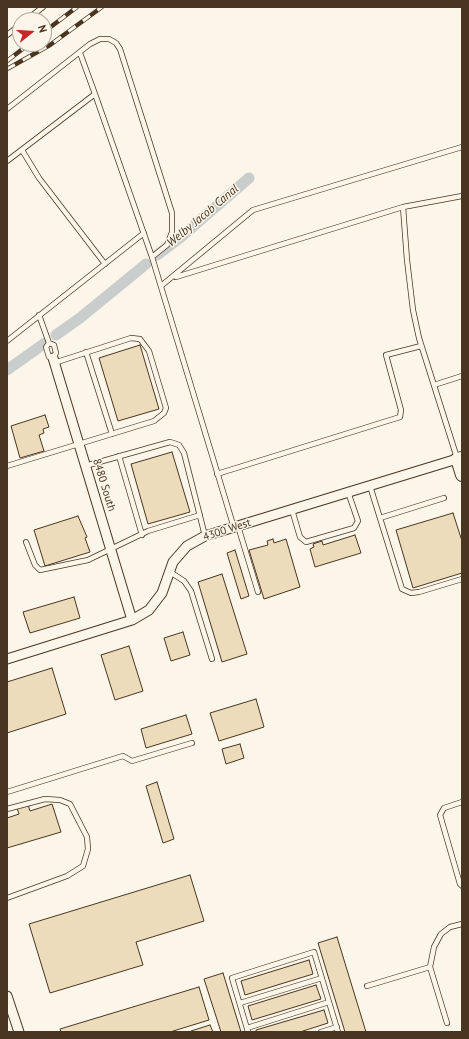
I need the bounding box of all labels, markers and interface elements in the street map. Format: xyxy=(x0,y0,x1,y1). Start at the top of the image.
north arrow xyxy=(12,12,52,52)
text: N xyxy=(35,23,50,34)
water label: Welby Jacob Canal xyxy=(164,182,242,250)
street label: 8480 South xyxy=(90,457,118,513)
street label: 4300 West xyxy=(201,516,253,544)

